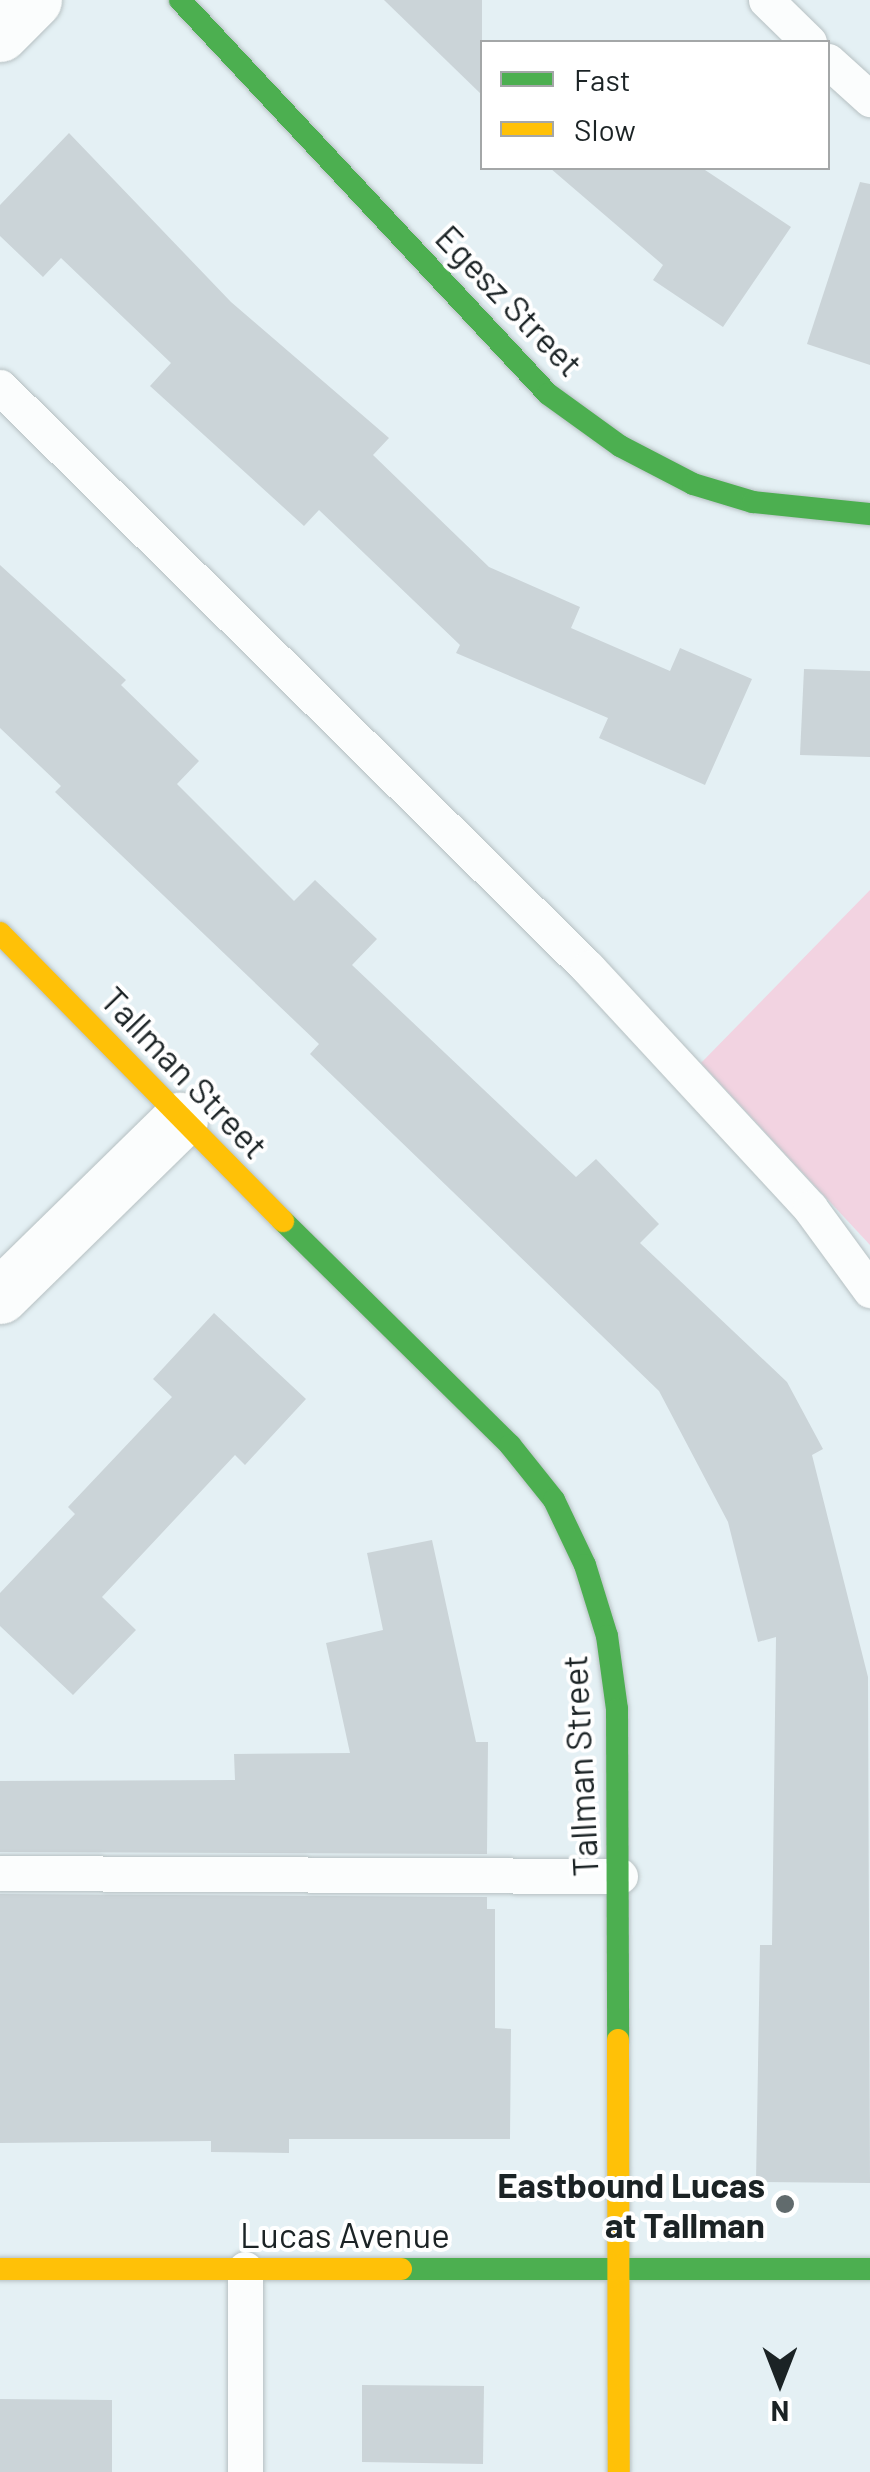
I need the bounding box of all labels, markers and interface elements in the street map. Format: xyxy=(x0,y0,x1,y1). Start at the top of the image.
legend xyxy=(480,40,830,170)
text: Fast xyxy=(574,61,631,97)
text: Slow xyxy=(574,111,636,147)
street label: Egesz Street xyxy=(428,216,592,384)
street label: Tallman Street xyxy=(93,978,277,1166)
street label: Tallman Street xyxy=(552,1654,606,1878)
place label: Eastbound Lucas at Tallman xyxy=(497,2163,765,2245)
marker: Eastbound Lucas at Tallman xyxy=(774,2193,796,2215)
street label: Lucas Avenue xyxy=(240,2213,450,2255)
north arrow xyxy=(730,2332,830,2432)
text: N xyxy=(771,2395,789,2429)

